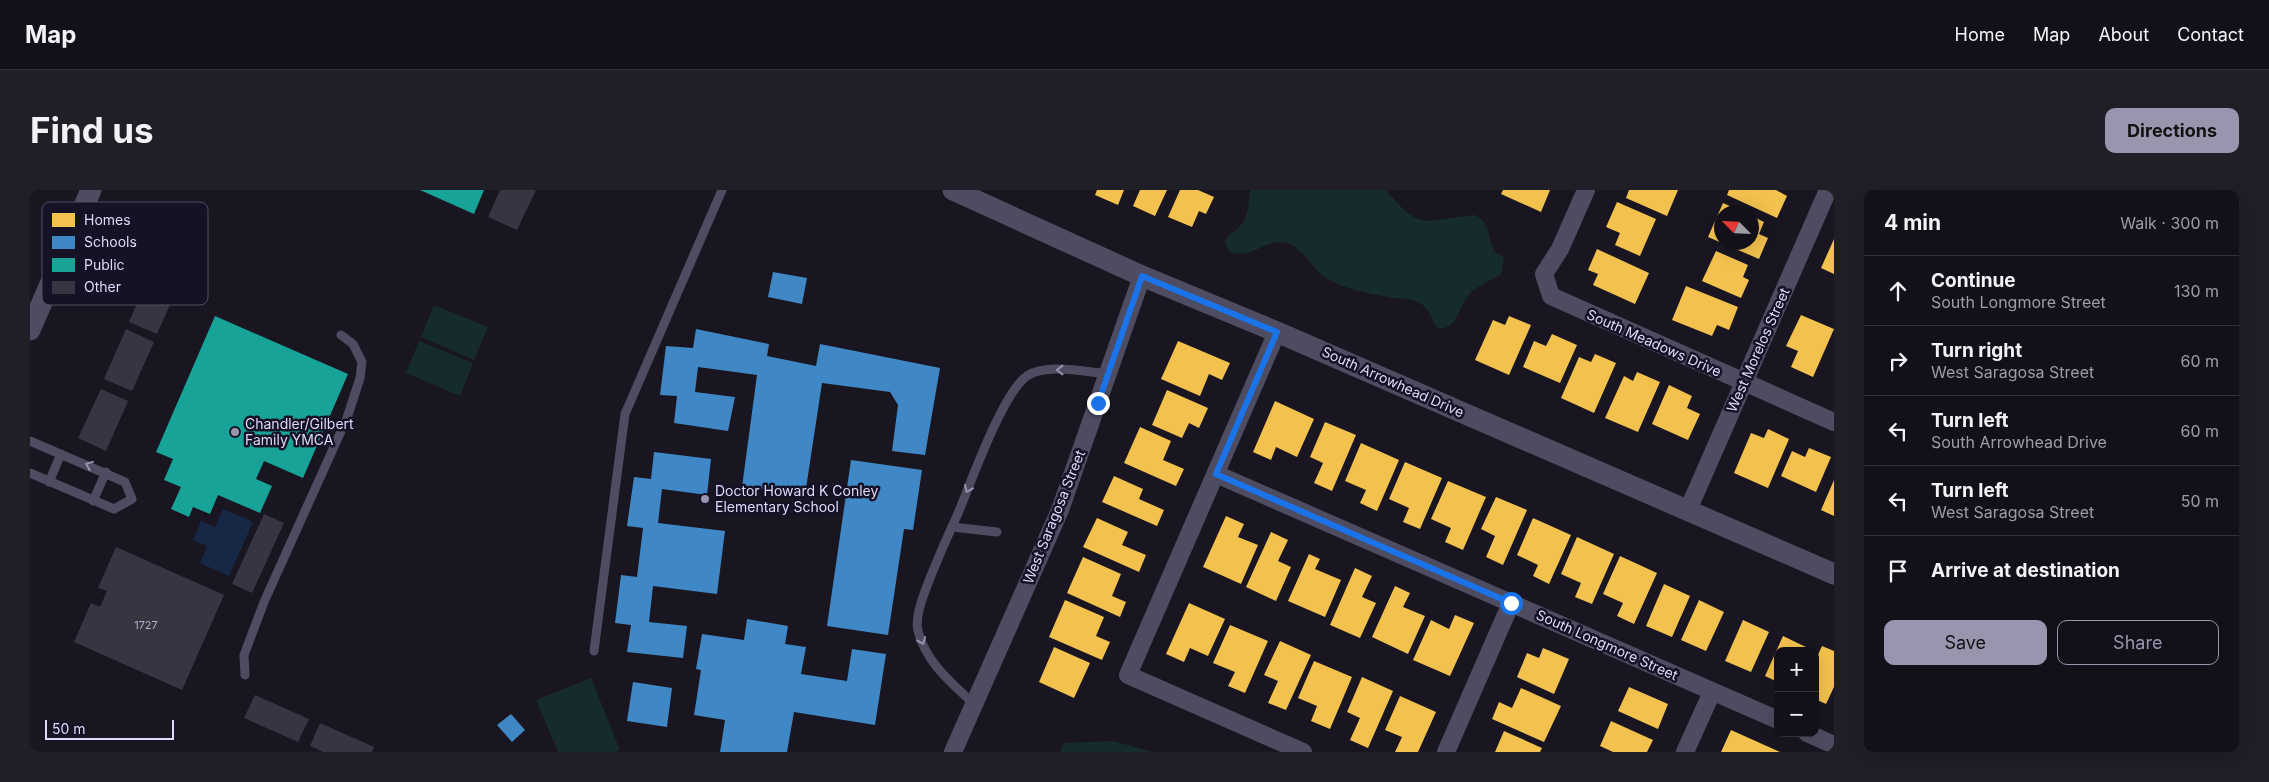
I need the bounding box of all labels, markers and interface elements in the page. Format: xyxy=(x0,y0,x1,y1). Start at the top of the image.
text: Map xyxy=(25,20,76,49)
text: Home xyxy=(1955,24,2005,45)
text: Map xyxy=(2033,24,2070,45)
text: About xyxy=(2098,24,2149,45)
text: Contact xyxy=(2177,24,2244,45)
button: Directions xyxy=(2105,108,2239,153)
text: Find us xyxy=(30,109,154,151)
legend xyxy=(42,202,208,305)
north arrow xyxy=(1714,205,1759,250)
text: 4 min xyxy=(1884,210,1941,235)
text: Homes xyxy=(84,211,131,228)
text: Walk · 300 m xyxy=(2120,213,2219,233)
text: Schools xyxy=(84,233,137,250)
text: Public xyxy=(84,256,125,273)
text: Continue xyxy=(1931,269,2016,292)
icon: ahead xyxy=(1884,277,1912,305)
text: Other xyxy=(84,278,121,295)
text: 130 m xyxy=(2174,281,2219,301)
street label: West Morelos Street xyxy=(1723,285,1793,414)
text: South Longmore Street xyxy=(1931,292,2106,312)
street label: South Meadows Drive xyxy=(1584,305,1724,380)
text: Turn right xyxy=(1931,339,2022,362)
street label: South Arrowhead Drive xyxy=(1319,342,1467,421)
icon: right xyxy=(1884,347,1912,375)
text: 60 m xyxy=(2180,351,2219,371)
text: West Saragosa Street xyxy=(1931,362,2094,382)
one-way arrow xyxy=(1056,365,1064,375)
route end xyxy=(1087,392,1110,415)
text: Turn left xyxy=(1931,409,2009,432)
place label: Chandler/Gilbert Family YMCA xyxy=(245,415,354,448)
icon: left xyxy=(1884,417,1912,445)
text: 60 m xyxy=(2180,421,2219,441)
marker: Chandler/Gilbert Family YMCA xyxy=(229,426,241,438)
text: South Arrowhead Drive xyxy=(1931,432,2107,452)
street label: West Saragosa Street xyxy=(1019,447,1088,586)
one-way arrow xyxy=(85,461,94,471)
text: Turn left xyxy=(1931,479,2009,502)
place label: Doctor Howard K Conley Elementary School xyxy=(715,482,878,515)
one-way arrow xyxy=(963,484,974,493)
icon: left xyxy=(1884,487,1912,515)
text: 50 m xyxy=(2181,491,2219,511)
marker: Doctor Howard K Conley Elementary School xyxy=(699,493,711,505)
text: West Saragosa Street xyxy=(1931,502,2094,522)
icon: arrive xyxy=(1884,557,1912,585)
text: Arrive at destination xyxy=(1931,559,2120,582)
route start xyxy=(1500,592,1523,615)
street label: South Longmore Street xyxy=(1534,606,1681,684)
house number: 1727 xyxy=(134,618,158,632)
button: Save xyxy=(1884,620,2047,665)
button: Share xyxy=(2057,620,2219,665)
one-way arrow xyxy=(915,636,926,645)
map controls xyxy=(1774,647,1819,737)
button: + xyxy=(1774,647,1819,692)
button: − xyxy=(1774,692,1819,737)
scale bar xyxy=(45,717,174,740)
text: 50 m xyxy=(52,720,86,737)

